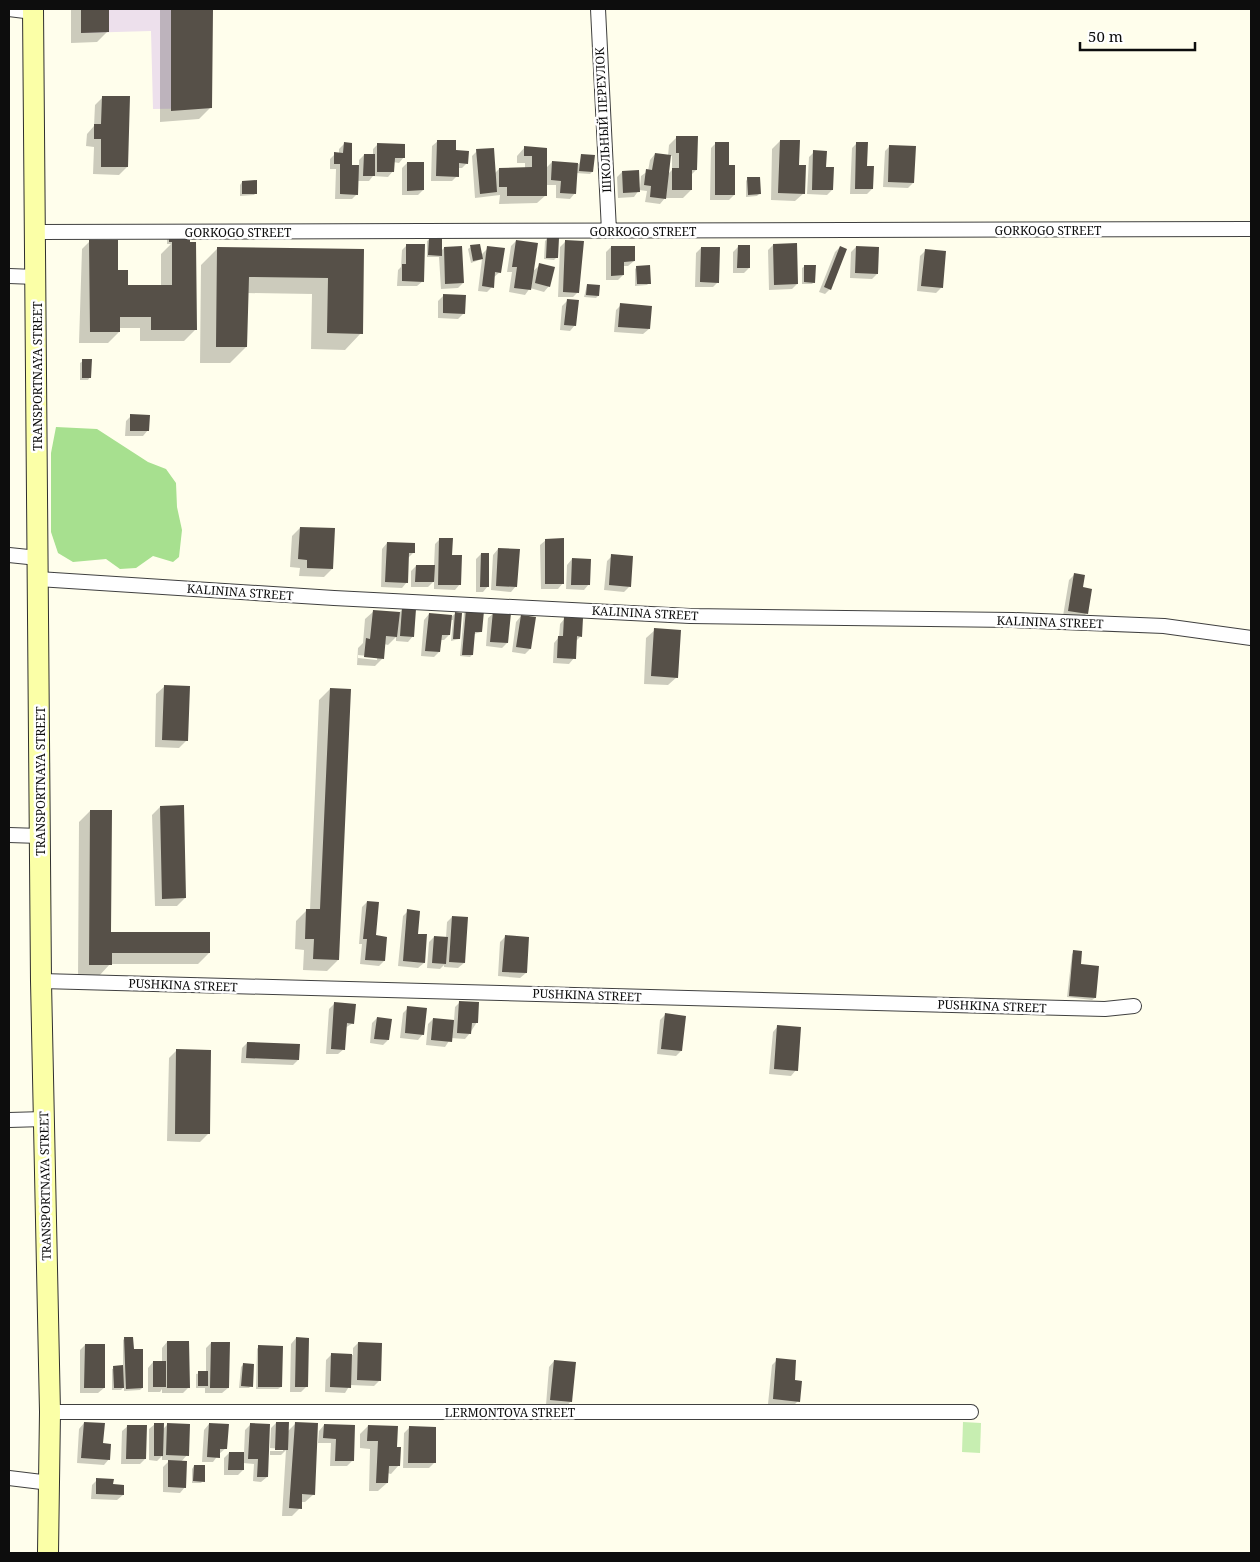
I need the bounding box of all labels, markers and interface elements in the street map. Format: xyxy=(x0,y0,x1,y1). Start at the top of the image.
scale bar xyxy=(1080,20,1195,52)
text: 50 m xyxy=(1088,26,1123,46)
street label: ШКОЛЬНЫЙ ПЕРЕУЛОК xyxy=(591,46,615,193)
street label: GORKOGO STREET xyxy=(995,222,1102,239)
street label: GORKOGO STREET xyxy=(590,223,697,240)
street label: GORKOGO STREET xyxy=(185,224,292,241)
street label: TRANSPORTNAYA STREET xyxy=(29,301,46,451)
street label: KALININA STREET xyxy=(186,580,295,604)
street label: KALININA STREET xyxy=(591,602,699,624)
street label: KALININA STREET xyxy=(996,612,1104,632)
street label: TRANSPORTNAYA STREET xyxy=(32,706,49,856)
street label: PUSHKINA STREET xyxy=(128,975,239,995)
street label: PUSHKINA STREET xyxy=(532,985,643,1005)
street label: PUSHKINA STREET xyxy=(937,996,1048,1016)
street label: TRANSPORTNAYA STREET xyxy=(35,1111,55,1261)
street label: LERMONTOVA STREET xyxy=(445,1404,576,1421)

